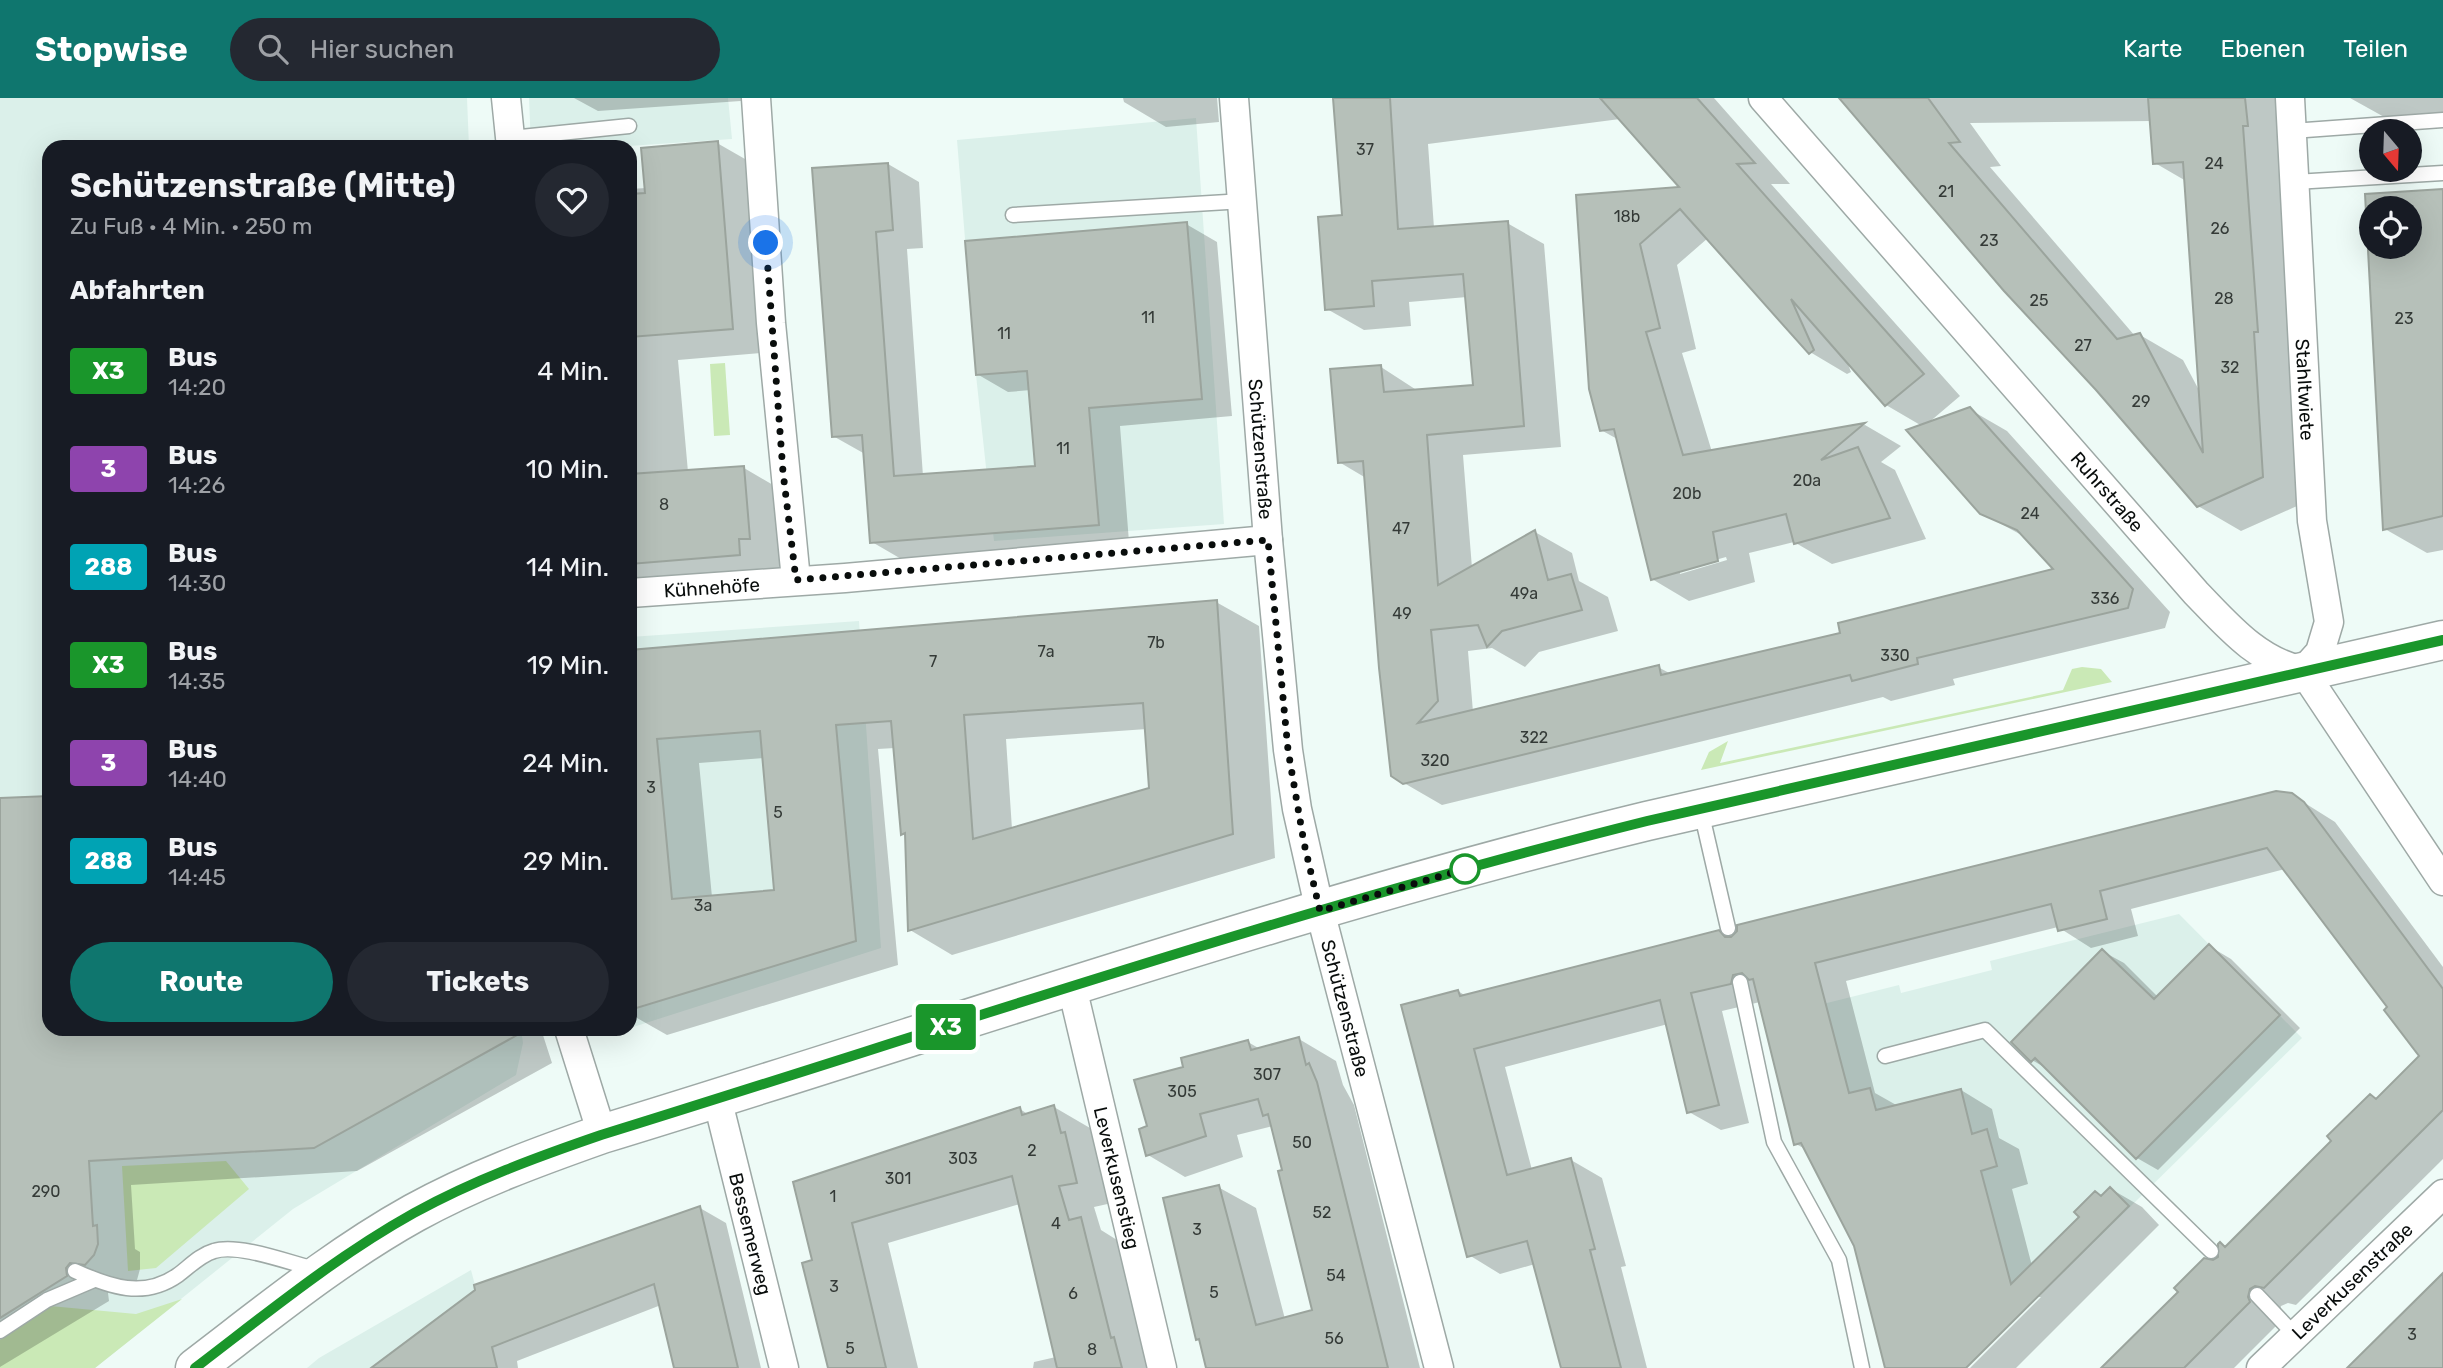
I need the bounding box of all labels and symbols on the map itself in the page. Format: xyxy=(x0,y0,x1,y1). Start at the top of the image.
north arrow xyxy=(2359,119,2422,182)
house number: 37 xyxy=(1356,140,1374,159)
house number: 24 xyxy=(2204,154,2224,173)
house number: 21 xyxy=(1938,182,1954,201)
house number: 18b xyxy=(1614,207,1640,226)
house number: 26 xyxy=(2210,219,2230,238)
your location xyxy=(748,225,783,260)
house number: 23 xyxy=(1979,231,1999,250)
house number: 28 xyxy=(2214,289,2234,308)
house number: 25 xyxy=(2030,291,2048,310)
house number: 11 xyxy=(1141,308,1155,327)
house number: 23 xyxy=(2394,309,2414,328)
house number: 11 xyxy=(997,324,1011,343)
house number: 27 xyxy=(2074,336,2092,355)
street label: Stahltwiete xyxy=(2291,338,2319,441)
house number: 32 xyxy=(2220,358,2240,377)
street label: Schützenstraße xyxy=(1244,378,1278,520)
house number: 29 xyxy=(2132,392,2150,411)
house number: 11 xyxy=(1056,439,1070,458)
street label: Ruhrstraße xyxy=(2066,447,2149,537)
house number: 20a xyxy=(1793,471,1821,490)
house number: 20b xyxy=(1672,484,1702,503)
house number: 8 xyxy=(659,495,669,514)
house number: 24 xyxy=(2020,504,2040,523)
house number: 47 xyxy=(1392,519,1410,538)
street label: Kühnehöfe xyxy=(663,572,761,602)
house number: 49a xyxy=(1510,584,1538,603)
house number: 336 xyxy=(2091,589,2120,608)
house number: 49 xyxy=(1392,604,1412,623)
house number: 7b xyxy=(1147,633,1165,652)
house number: 7a xyxy=(1037,642,1055,661)
house number: 330 xyxy=(1880,646,1910,665)
house number: 7 xyxy=(929,652,937,671)
house number: 322 xyxy=(1520,728,1548,747)
house number: 320 xyxy=(1420,751,1450,770)
house number: 3 xyxy=(646,778,656,797)
house number: 5 xyxy=(773,803,783,822)
unlabelled marker xyxy=(1450,854,1480,884)
house number: 3a xyxy=(694,896,712,915)
street label: Schützenstraße xyxy=(1316,937,1374,1079)
line badge: X3 xyxy=(914,1004,978,1050)
house number: 307 xyxy=(1253,1065,1281,1084)
house number: 305 xyxy=(1167,1082,1197,1101)
street label: Leverkusenstieg xyxy=(1089,1104,1145,1251)
house number: 50 xyxy=(1292,1133,1312,1152)
house number: 2 xyxy=(1027,1141,1037,1160)
house number: 303 xyxy=(948,1149,978,1168)
house number: 301 xyxy=(885,1169,911,1188)
street label: Bessemerweg xyxy=(724,1170,777,1297)
house number: 290 xyxy=(31,1182,61,1201)
house number: 1 xyxy=(830,1187,836,1206)
house number: 52 xyxy=(1313,1203,1331,1222)
house number: 4 xyxy=(1051,1214,1061,1233)
street label: Leverkusenstraße xyxy=(2287,1218,2417,1344)
house number: 3 xyxy=(1192,1220,1202,1239)
house number: 54 xyxy=(1326,1266,1346,1285)
house number: 3 xyxy=(829,1277,839,1296)
house number: 5 xyxy=(1209,1283,1219,1302)
house number: 6 xyxy=(1068,1284,1078,1303)
house number: 3 xyxy=(2407,1325,2417,1344)
house number: 56 xyxy=(1324,1329,1344,1348)
house number: 5 xyxy=(845,1339,855,1358)
house number: 8 xyxy=(1087,1340,1097,1359)

